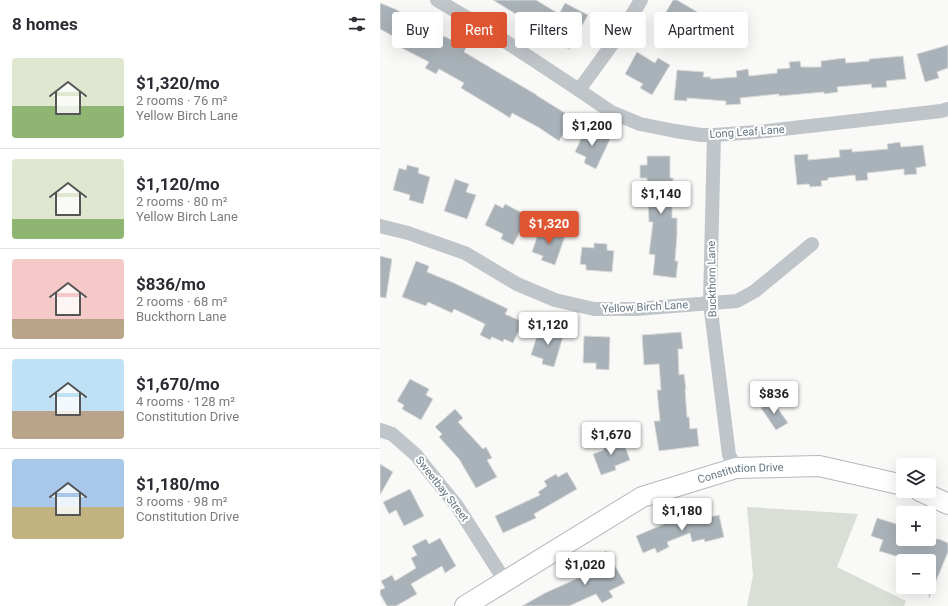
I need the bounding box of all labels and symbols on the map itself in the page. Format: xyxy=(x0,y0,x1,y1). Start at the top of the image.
pin: $1,200 xyxy=(559,113,625,147)
street label: Long Leaf Lane xyxy=(709,123,785,141)
pin: $1,140 xyxy=(628,181,694,215)
pin: $1,320 xyxy=(516,211,582,245)
street label: Buckthorn Lane xyxy=(705,240,719,317)
street label: Yellow Birch Lane xyxy=(602,298,689,316)
pin: $1,120 xyxy=(515,312,581,346)
pin: $836 xyxy=(750,381,798,415)
pin: $1,670 xyxy=(578,422,644,456)
street label: Sweetbay Street xyxy=(413,454,472,524)
street label: Constitution Drive xyxy=(696,460,784,486)
pin: $1,180 xyxy=(649,498,715,532)
pin: $1,020 xyxy=(552,552,618,586)

